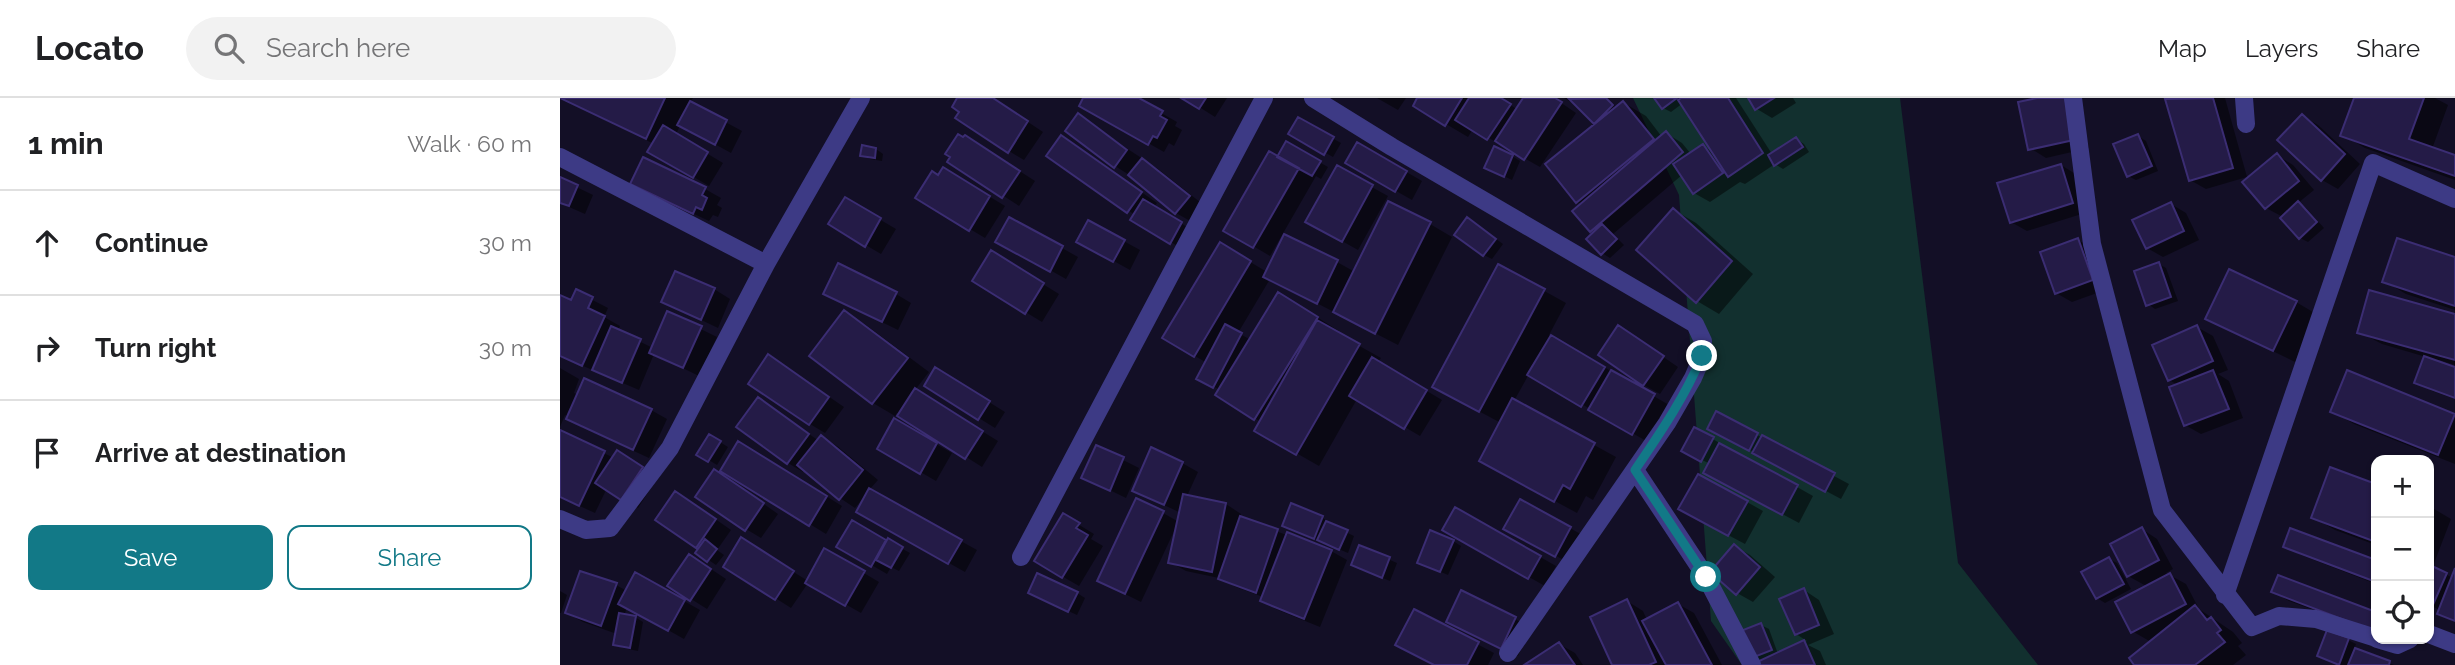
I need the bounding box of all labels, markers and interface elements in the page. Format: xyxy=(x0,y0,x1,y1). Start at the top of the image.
search box xyxy=(186,17,676,80)
text: Locato xyxy=(35,29,144,68)
icon: search xyxy=(210,29,248,67)
text: Search here xyxy=(266,33,410,63)
text: Map xyxy=(2158,34,2207,63)
text: Layers xyxy=(2245,34,2318,63)
text: Share xyxy=(2356,34,2420,63)
text: 1 min xyxy=(28,126,104,161)
text: Walk · 60 m xyxy=(407,130,532,157)
icon: ahead xyxy=(28,224,66,262)
text: Continue xyxy=(95,228,208,258)
text: 30 m xyxy=(479,229,532,256)
icon: right xyxy=(28,329,66,367)
text: Turn right xyxy=(95,333,216,363)
text: 30 m xyxy=(479,334,532,361)
route end xyxy=(1686,340,1717,371)
icon: arrive xyxy=(28,434,66,472)
text: Arrive at destination xyxy=(95,438,346,468)
map controls xyxy=(2371,455,2434,644)
button: + xyxy=(2371,455,2434,518)
button: − xyxy=(2371,518,2434,581)
button: Save xyxy=(28,525,273,590)
button: Share xyxy=(287,525,532,590)
route start xyxy=(1690,561,1721,592)
button: locate xyxy=(2371,581,2434,644)

